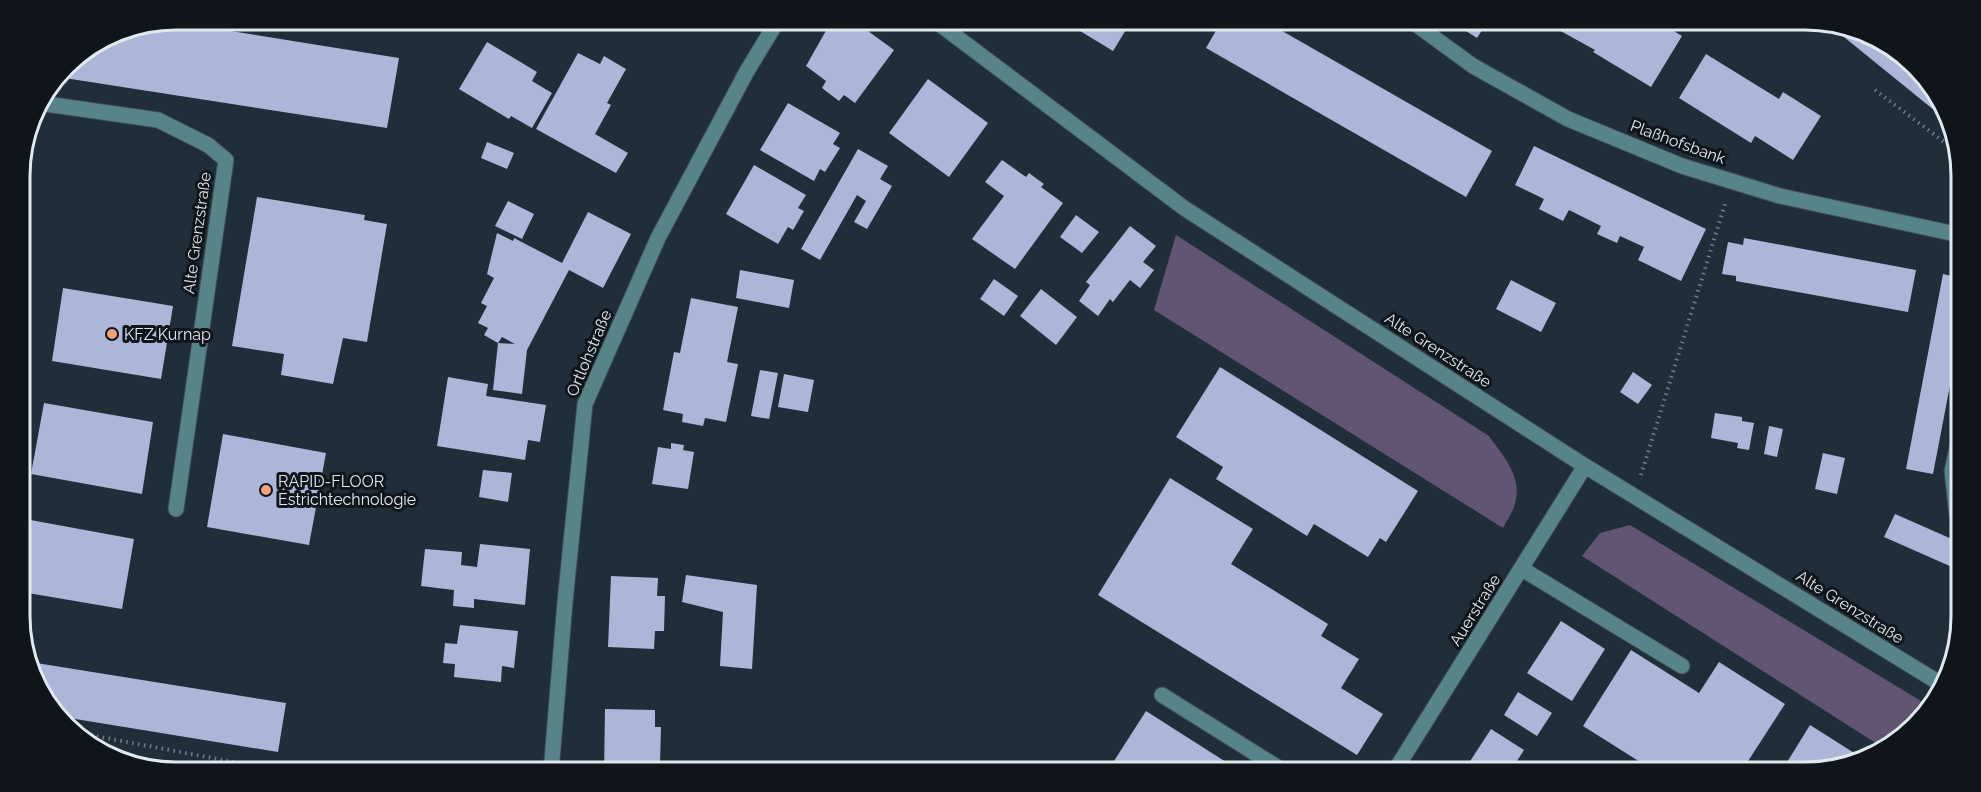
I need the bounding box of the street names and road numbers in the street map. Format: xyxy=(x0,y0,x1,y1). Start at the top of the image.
street label: Plaßhofsbank xyxy=(1628,116,1729,168)
street label: Alte Grenzstraße xyxy=(179,171,215,295)
street label: Ortlohstraße xyxy=(562,307,616,399)
street label: Alte Grenzstraße xyxy=(1381,309,1495,391)
street label: Alte Grenzstraße xyxy=(1793,566,1907,648)
street label: Auerstraße xyxy=(1446,571,1504,649)

